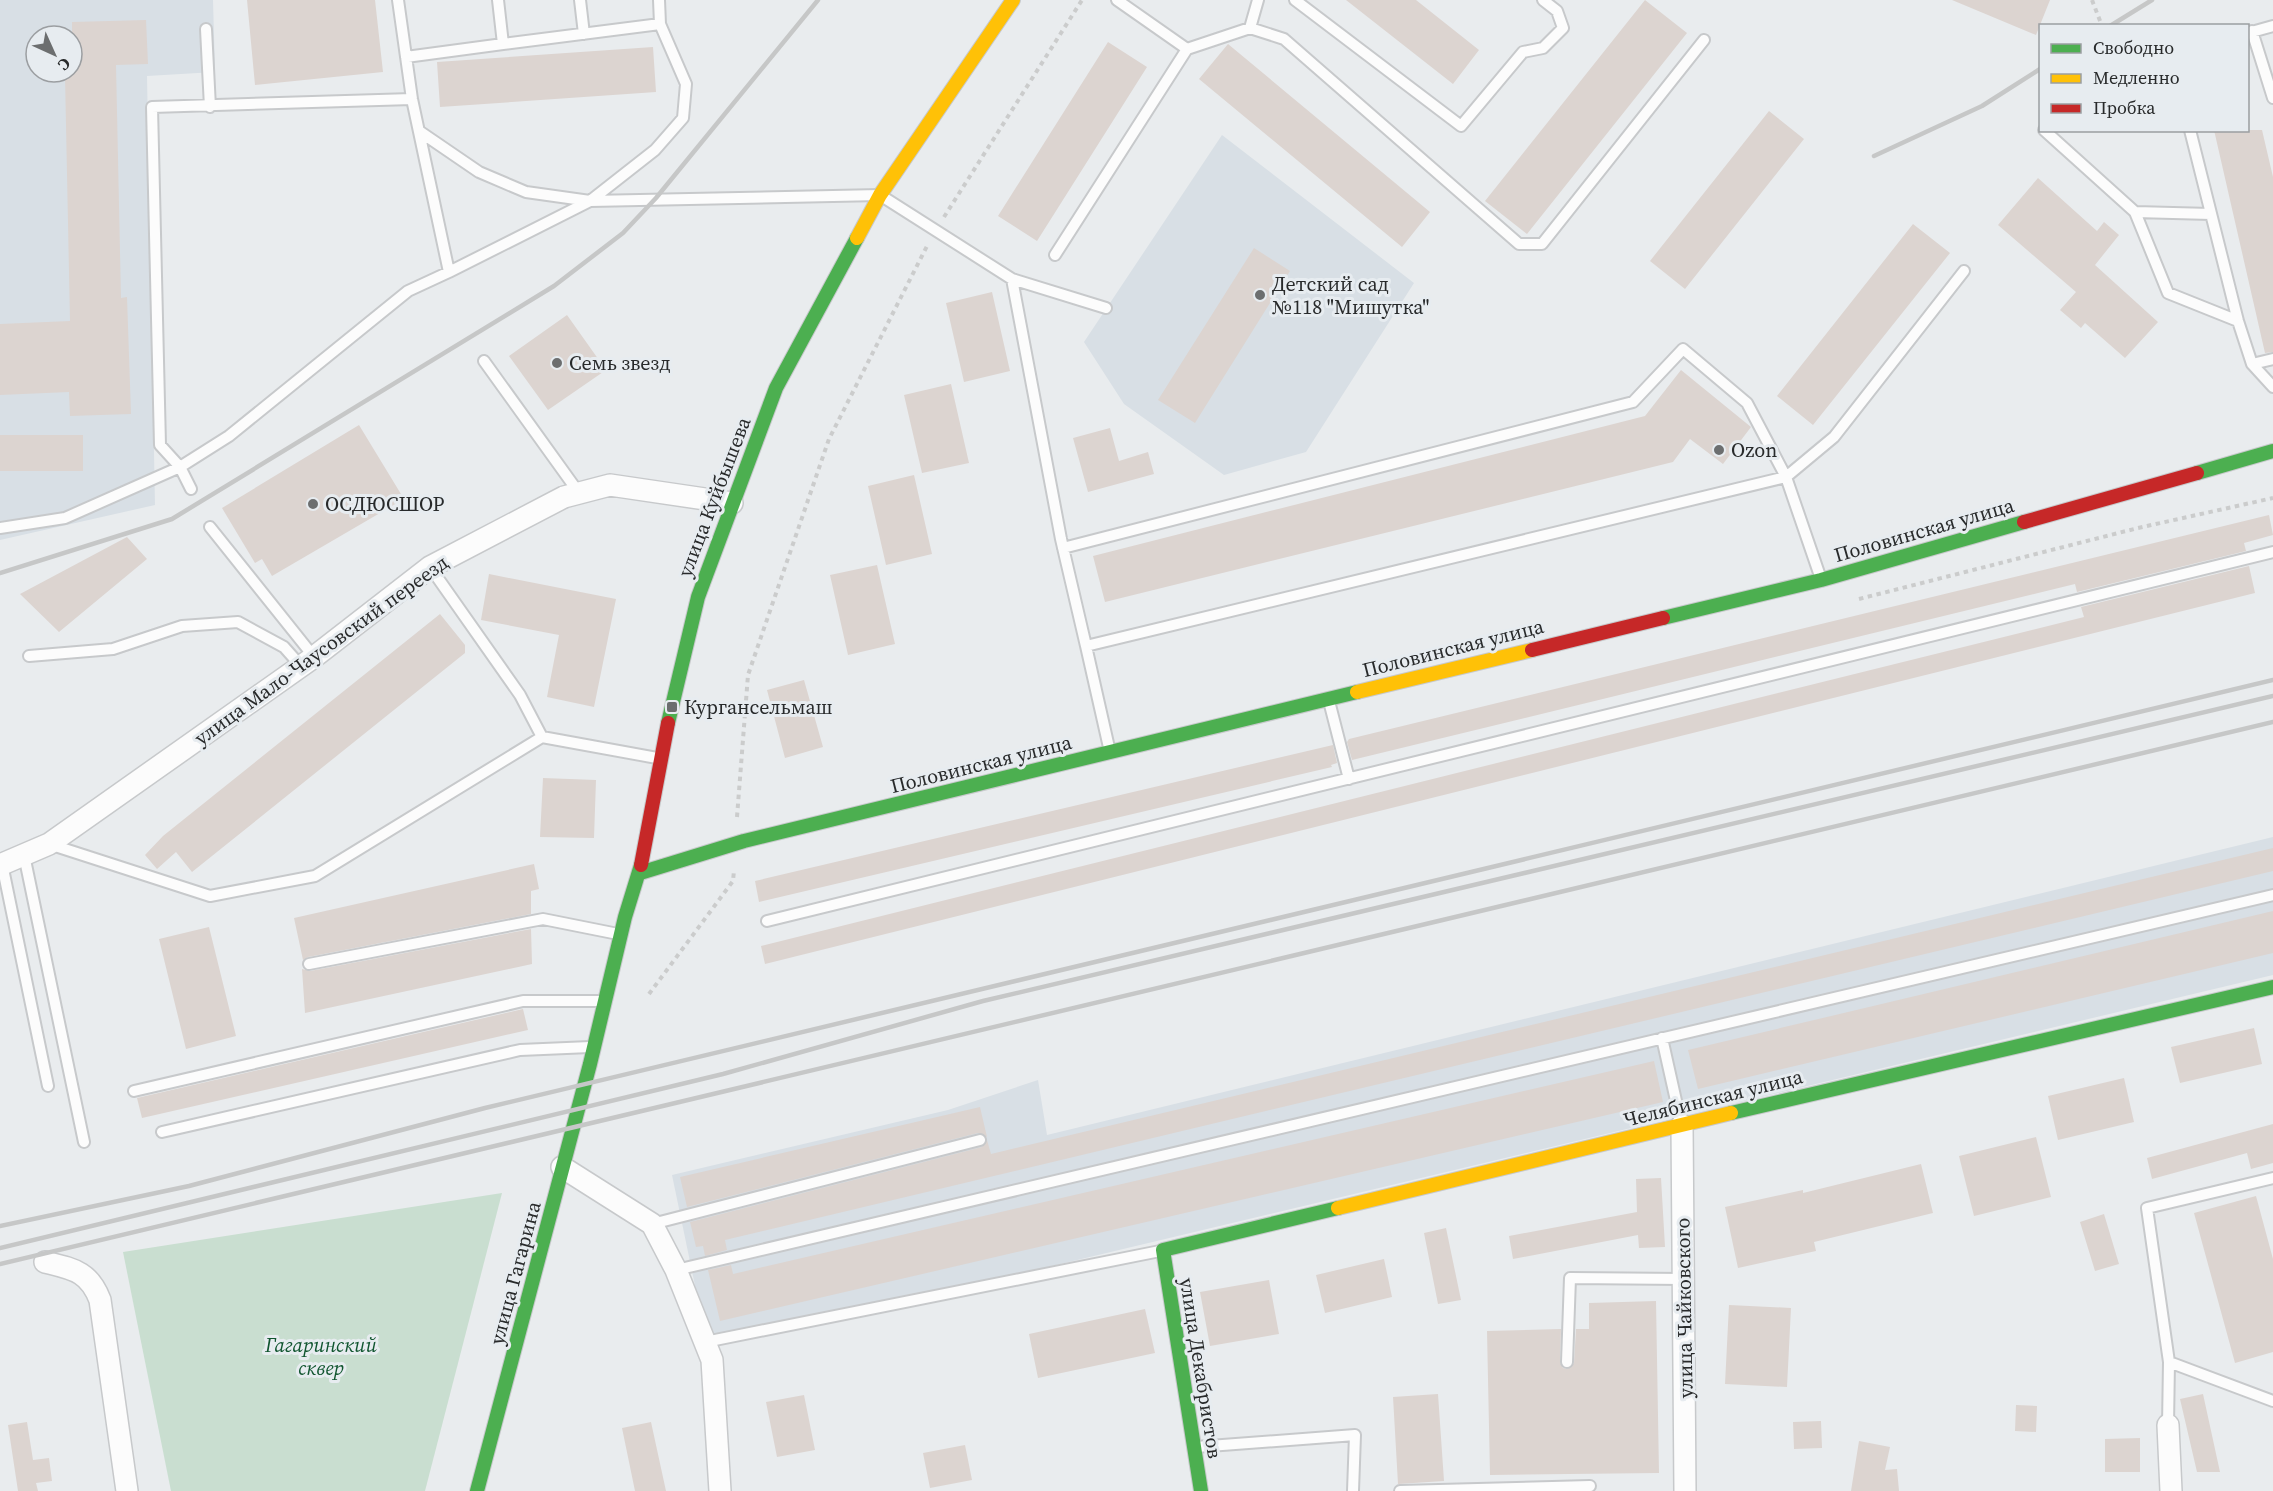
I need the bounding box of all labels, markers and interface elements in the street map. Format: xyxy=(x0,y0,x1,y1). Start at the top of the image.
north arrow xyxy=(24,24,84,84)
legend xyxy=(2039,24,2249,132)
text: Свободно xyxy=(2093,35,2174,60)
text: С xyxy=(53,53,76,76)
text: Медленно xyxy=(2093,65,2180,90)
text: Пробка xyxy=(2093,95,2156,120)
place label: Детский сад №118 "Мишутка" xyxy=(1272,270,1429,321)
marker: Детский сад №118 "Мишутка" xyxy=(1253,288,1267,302)
place label: Семь звезд xyxy=(569,349,671,377)
marker: Семь звезд xyxy=(550,356,564,370)
street label: улица Куйбышева xyxy=(671,412,758,581)
place label: Ozon xyxy=(1731,436,1777,464)
marker: Ozon xyxy=(1712,443,1726,457)
place label: ОСДЮСШОР xyxy=(325,490,445,518)
street label: Половинская улица xyxy=(1831,491,2018,569)
marker: ОСДЮСШОР xyxy=(306,497,320,511)
street label: улица Мало-Чаусовский переезд xyxy=(188,548,454,752)
street label: Половинская улица xyxy=(1359,612,1547,684)
place label: Кургансельмаш xyxy=(684,693,833,721)
marker: Кургансельмаш xyxy=(665,700,679,714)
street label: Половинская улица xyxy=(887,728,1075,800)
street label: Челябинская улица xyxy=(1620,1062,1806,1134)
street label: улица Гагарина xyxy=(482,1197,548,1348)
street label: улица Чайковского xyxy=(1668,1217,1700,1399)
street label: улица Декабристов xyxy=(1173,1276,1229,1460)
park label: Гагаринский сквер xyxy=(264,1331,378,1382)

